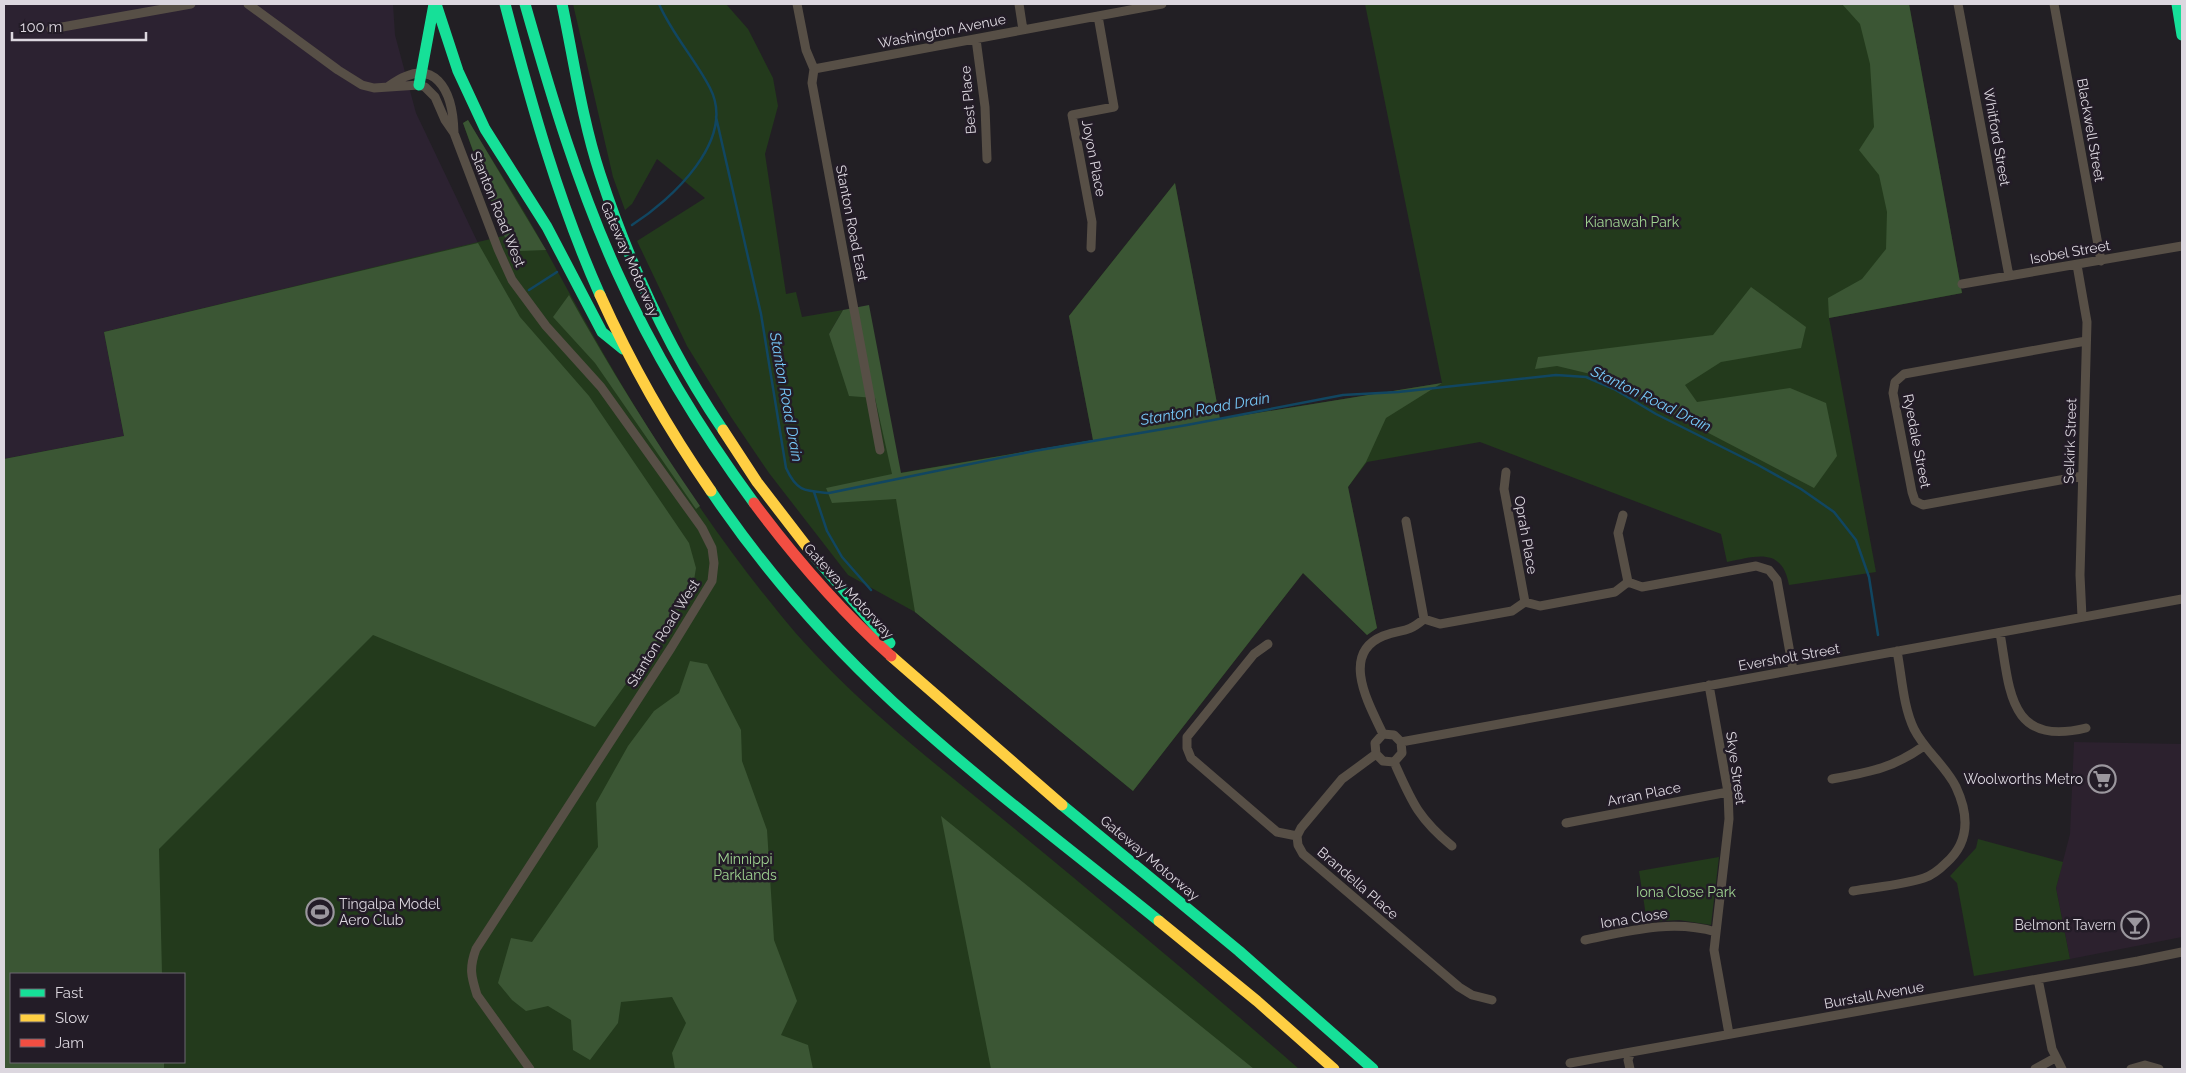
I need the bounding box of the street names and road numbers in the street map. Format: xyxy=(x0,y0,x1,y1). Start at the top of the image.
street label: Washington Avenue xyxy=(877,11,1007,51)
street label: Best Place xyxy=(957,65,979,135)
street label: Blackwell Street xyxy=(2074,77,2108,183)
street label: Whitford Street xyxy=(1981,87,2014,187)
street label: Joyon Place xyxy=(1079,118,1109,198)
street label: Stanton Road West xyxy=(467,149,529,270)
street label: Stanton Road East xyxy=(833,163,871,283)
street label: Gateway Motorway xyxy=(597,199,663,319)
street label: Isobel Street xyxy=(2029,237,2112,267)
street label: Ryedale Street xyxy=(1900,393,1934,490)
street label: Selkirk Street xyxy=(2061,398,2080,484)
street label: Oprah Place xyxy=(1511,495,1541,575)
street label: Gateway Motorway xyxy=(801,540,897,642)
street label: Stanton Road West xyxy=(624,576,703,690)
street label: Eversholt Street xyxy=(1737,640,1841,674)
street label: Skye Street xyxy=(1723,730,1749,806)
street label: Arran Place xyxy=(1606,779,1682,809)
street label: Gateway Motorway xyxy=(1097,812,1203,904)
street label: Brandella Place xyxy=(1314,844,1402,922)
street label: Iona Close xyxy=(1599,905,1669,931)
street label: Burstall Avenue xyxy=(1823,978,1925,1012)

